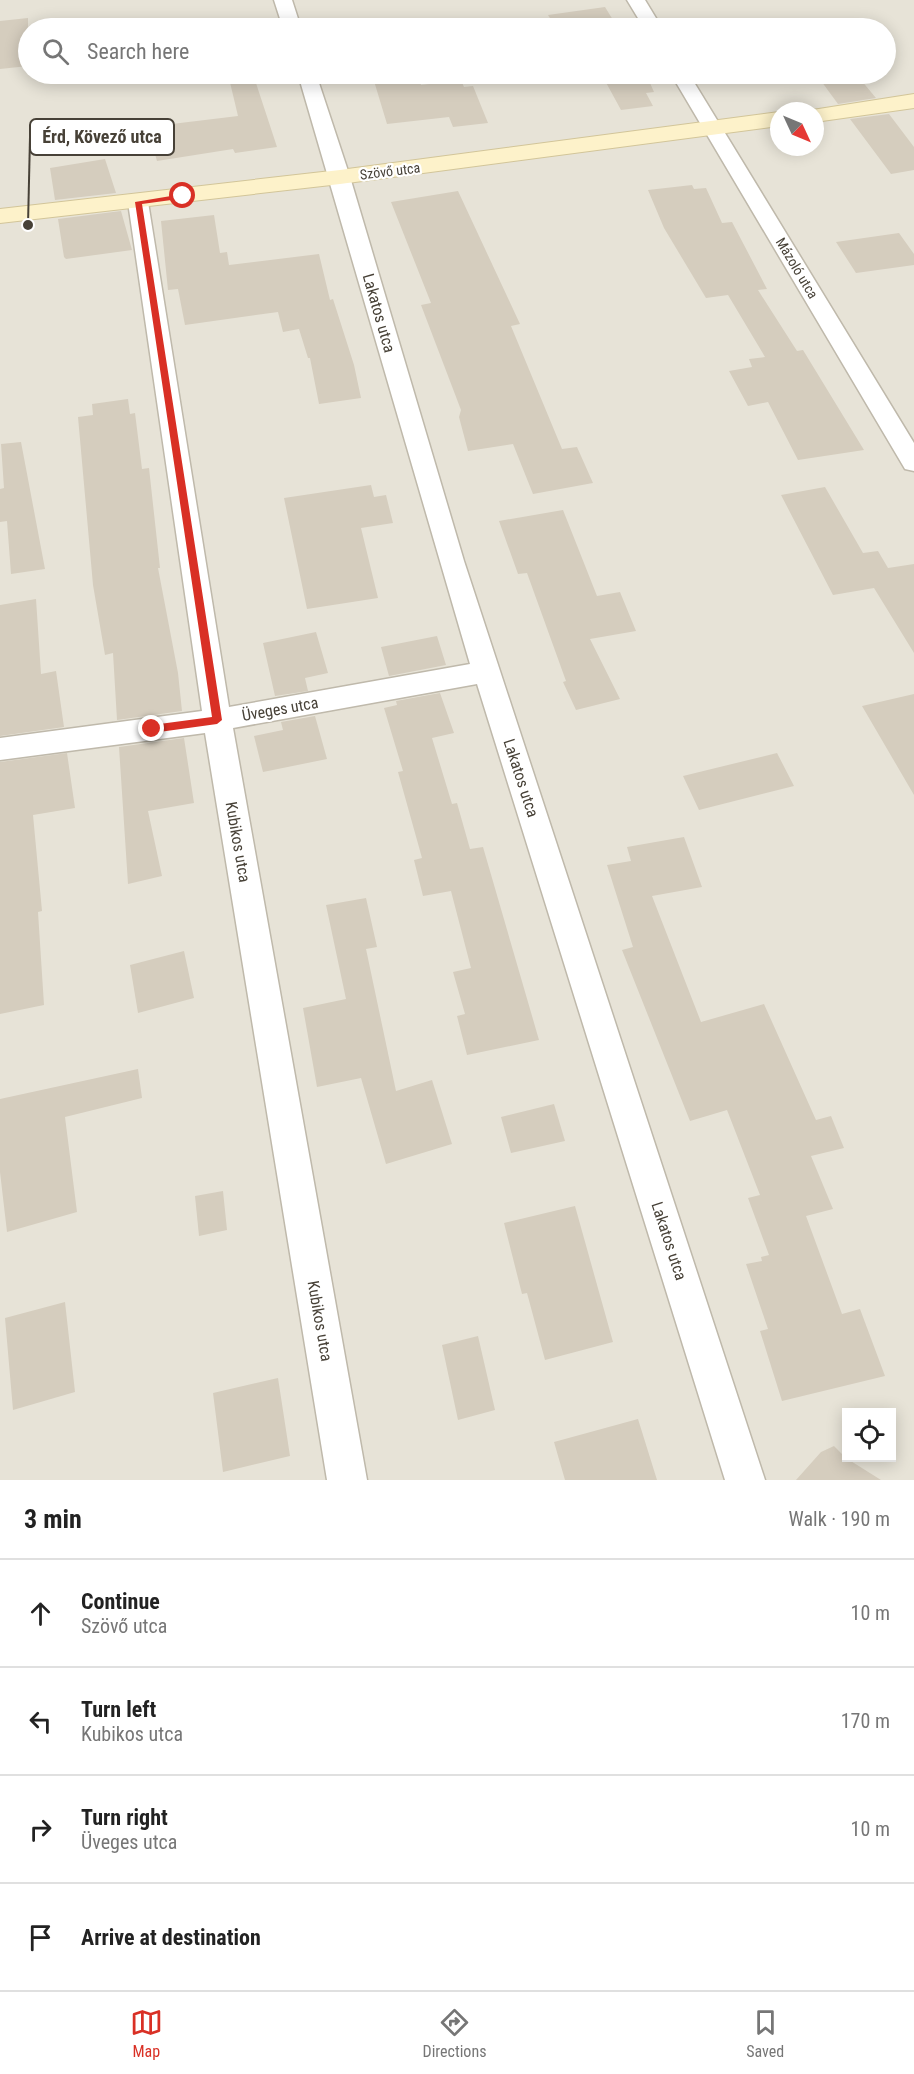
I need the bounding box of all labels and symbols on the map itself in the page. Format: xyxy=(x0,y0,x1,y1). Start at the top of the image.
north arrow xyxy=(770,102,824,156)
callout: Érd, Kövező utca xyxy=(30,119,174,155)
text: Érd, Kövező utca xyxy=(42,126,162,147)
street label: Szövő utca xyxy=(359,159,421,183)
route start xyxy=(169,182,195,208)
street label: Mázoló utca xyxy=(773,235,821,301)
street label: Lakatos utca xyxy=(359,271,399,355)
street label: Üveges utca xyxy=(240,693,320,725)
route end xyxy=(138,715,164,741)
street label: Lakatos utca xyxy=(499,736,543,820)
street label: Kubikos utca xyxy=(222,800,254,884)
street label: Lakatos utca xyxy=(647,1199,691,1283)
street label: Kubikos utca xyxy=(304,1279,336,1363)

